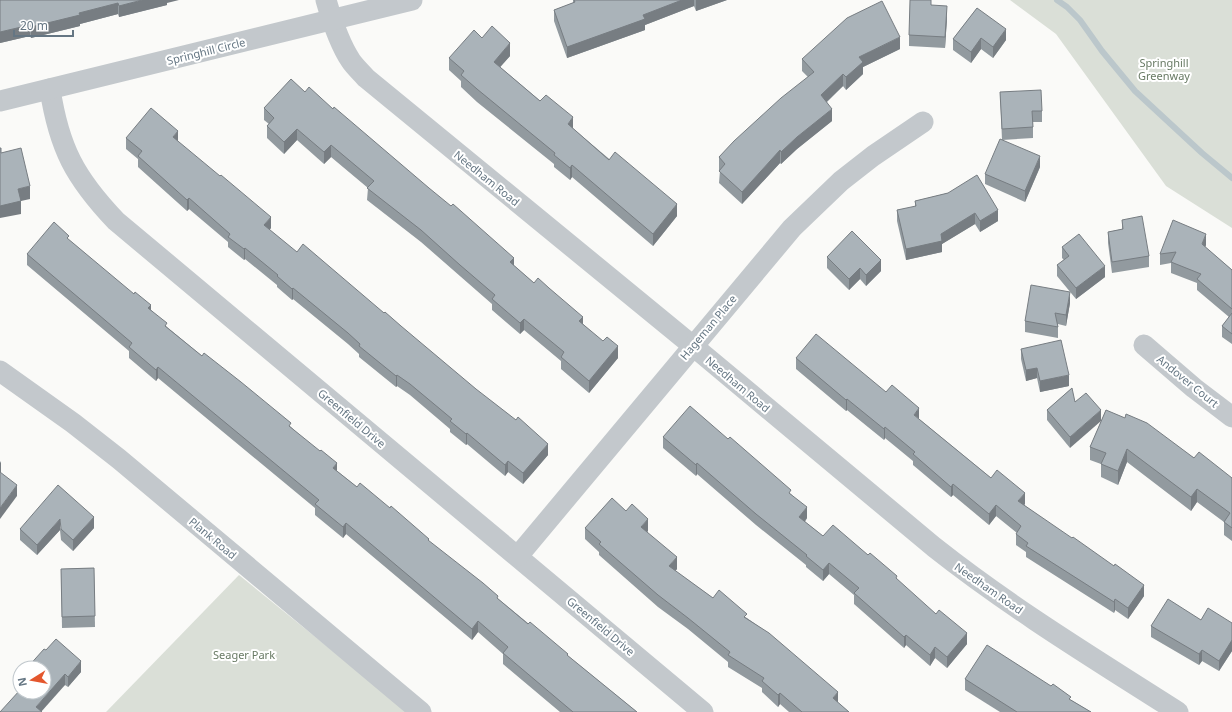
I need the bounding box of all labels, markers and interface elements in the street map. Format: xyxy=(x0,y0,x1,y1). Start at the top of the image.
scale bar xyxy=(14,12,73,38)
text: 20 m xyxy=(20,17,48,34)
street label: Springhill Circle xyxy=(165,34,247,68)
park label: Springhill Greenway xyxy=(1138,55,1190,83)
street label: Needham Road xyxy=(451,147,523,209)
street label: Hageman Place xyxy=(676,291,740,363)
street label: Andover Court xyxy=(1154,352,1222,410)
street label: Needham Road xyxy=(703,353,773,415)
street label: Greenfield Drive xyxy=(315,385,389,451)
street label: Plank Road xyxy=(186,514,240,562)
street label: Needham Road xyxy=(952,559,1026,617)
street label: Greenfield Drive xyxy=(564,593,638,659)
park label: Seager Park xyxy=(213,647,275,662)
north arrow xyxy=(12,660,52,700)
text: N xyxy=(13,676,30,688)

